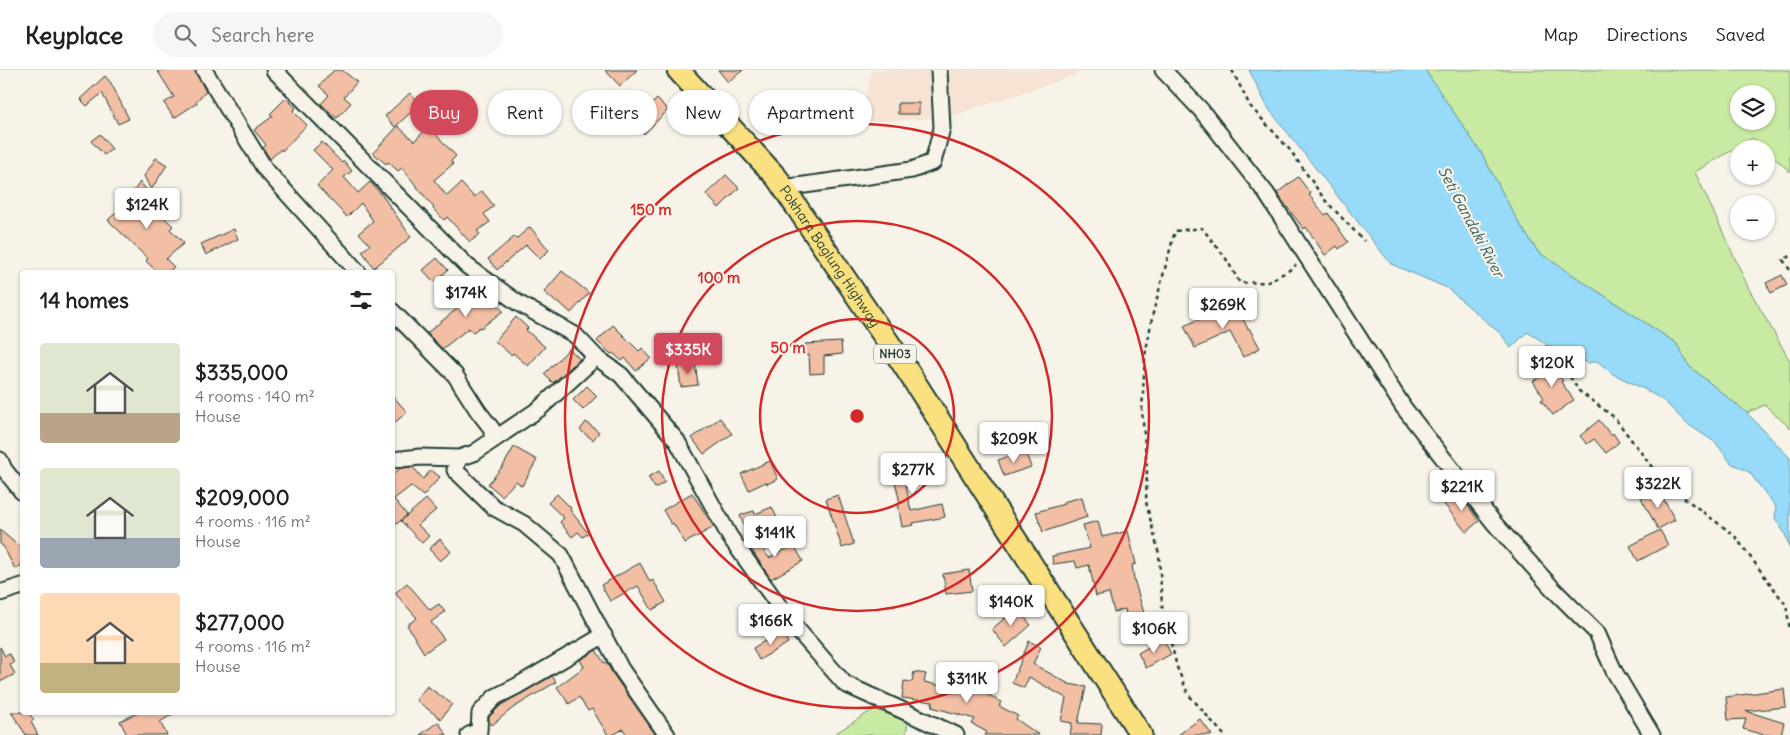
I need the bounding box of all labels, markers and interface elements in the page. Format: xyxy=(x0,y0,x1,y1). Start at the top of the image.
search box xyxy=(153,12,503,57)
text: Keyplace xyxy=(25,20,123,50)
icon: search xyxy=(171,21,199,49)
text: Search here xyxy=(211,23,314,47)
text: Map xyxy=(1543,23,1578,46)
text: Directions xyxy=(1606,23,1688,46)
text: Saved xyxy=(1716,23,1765,46)
map controls xyxy=(1730,85,1775,240)
button: layers xyxy=(1730,85,1775,130)
chip: Buy xyxy=(410,90,478,135)
chip: Rent xyxy=(488,90,562,135)
chip: Filters xyxy=(572,90,657,135)
chip: New xyxy=(667,90,739,135)
chip: Apartment xyxy=(749,90,872,135)
button: + xyxy=(1730,140,1775,185)
water label: Seti Gandaki River xyxy=(1434,163,1510,282)
street label: Pokhara Baglung Highway xyxy=(776,182,884,331)
pin: $124K xyxy=(112,188,182,230)
text: $124K xyxy=(126,194,168,214)
button: − xyxy=(1730,195,1775,240)
text: 150 m xyxy=(630,200,672,219)
text: 100 m xyxy=(698,268,740,287)
pin: $174K xyxy=(431,276,501,318)
text: $174K xyxy=(445,282,487,302)
icon: filters xyxy=(347,286,375,314)
text: 14 homes xyxy=(40,287,129,314)
pin: $269K xyxy=(1188,288,1258,330)
text: $269K xyxy=(1200,294,1246,314)
pin: $335K xyxy=(653,332,723,375)
text: 50 m xyxy=(770,338,806,357)
text: $335K xyxy=(665,339,711,359)
road number: NH03 xyxy=(874,344,916,364)
pin: $120K xyxy=(1517,346,1587,388)
text: $120K xyxy=(1530,352,1574,372)
text: $335,000 xyxy=(195,359,288,386)
icon: home xyxy=(80,363,140,423)
text: 4 rooms · 140 m² xyxy=(195,386,315,406)
text: House xyxy=(195,406,241,426)
centre of rings xyxy=(848,407,866,425)
pin: $209K xyxy=(979,422,1049,464)
text: $209K xyxy=(990,428,1038,448)
pin: $277K xyxy=(878,452,948,495)
text: $277K xyxy=(891,459,935,479)
pin: $322K xyxy=(1623,466,1693,509)
pin: $221K xyxy=(1427,470,1497,512)
text: $322K xyxy=(1635,473,1681,493)
text: $221K xyxy=(1441,476,1483,496)
text: $209,000 xyxy=(195,484,289,511)
icon: home xyxy=(80,488,140,548)
text: 4 rooms · 116 m² xyxy=(195,511,311,531)
pin: $141K xyxy=(740,516,810,558)
text: $141K xyxy=(755,522,795,542)
text: House xyxy=(195,531,241,551)
pin: $140K xyxy=(976,584,1046,627)
text: $140K xyxy=(989,591,1033,611)
pin: $166K xyxy=(736,604,806,646)
text: $277,000 xyxy=(195,609,285,636)
text: $166K xyxy=(749,610,793,630)
pin: $106K xyxy=(1119,612,1189,654)
icon: home xyxy=(80,613,140,673)
text: $106K xyxy=(1132,618,1176,638)
text: 4 rooms · 116 m² xyxy=(195,636,311,656)
text: House xyxy=(195,656,241,676)
pin: $311K xyxy=(932,662,1002,704)
text: $311K xyxy=(947,668,987,688)

